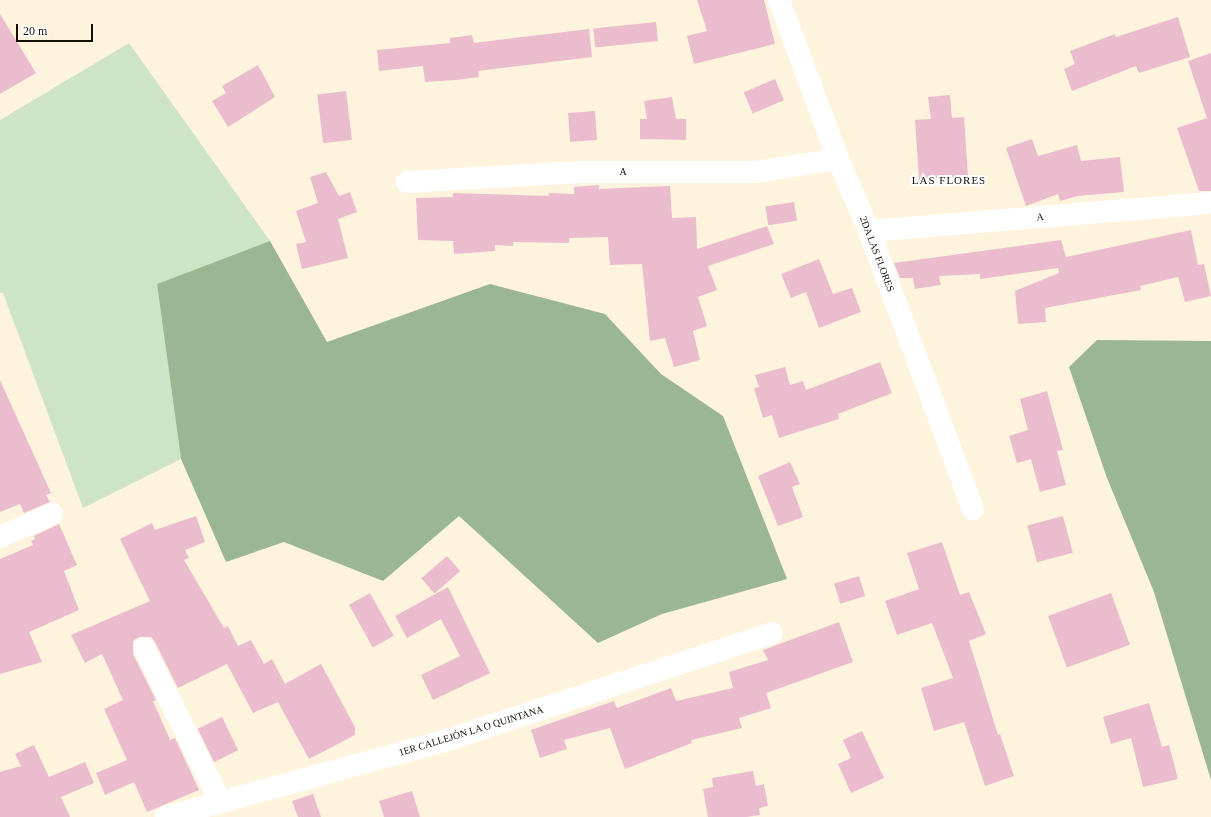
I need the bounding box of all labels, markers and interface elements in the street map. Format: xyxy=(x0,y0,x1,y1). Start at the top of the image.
scale bar xyxy=(18,16,95,42)
text: 20 m xyxy=(23,24,47,38)
street label: A xyxy=(619,166,627,178)
district label: LAS FLORES xyxy=(912,173,986,187)
street label: A xyxy=(1036,211,1044,223)
street label: 2DA LAS FLORES xyxy=(857,214,897,294)
street label: 1ER CALLEJÓN LA O QUINTANA xyxy=(397,703,545,759)

